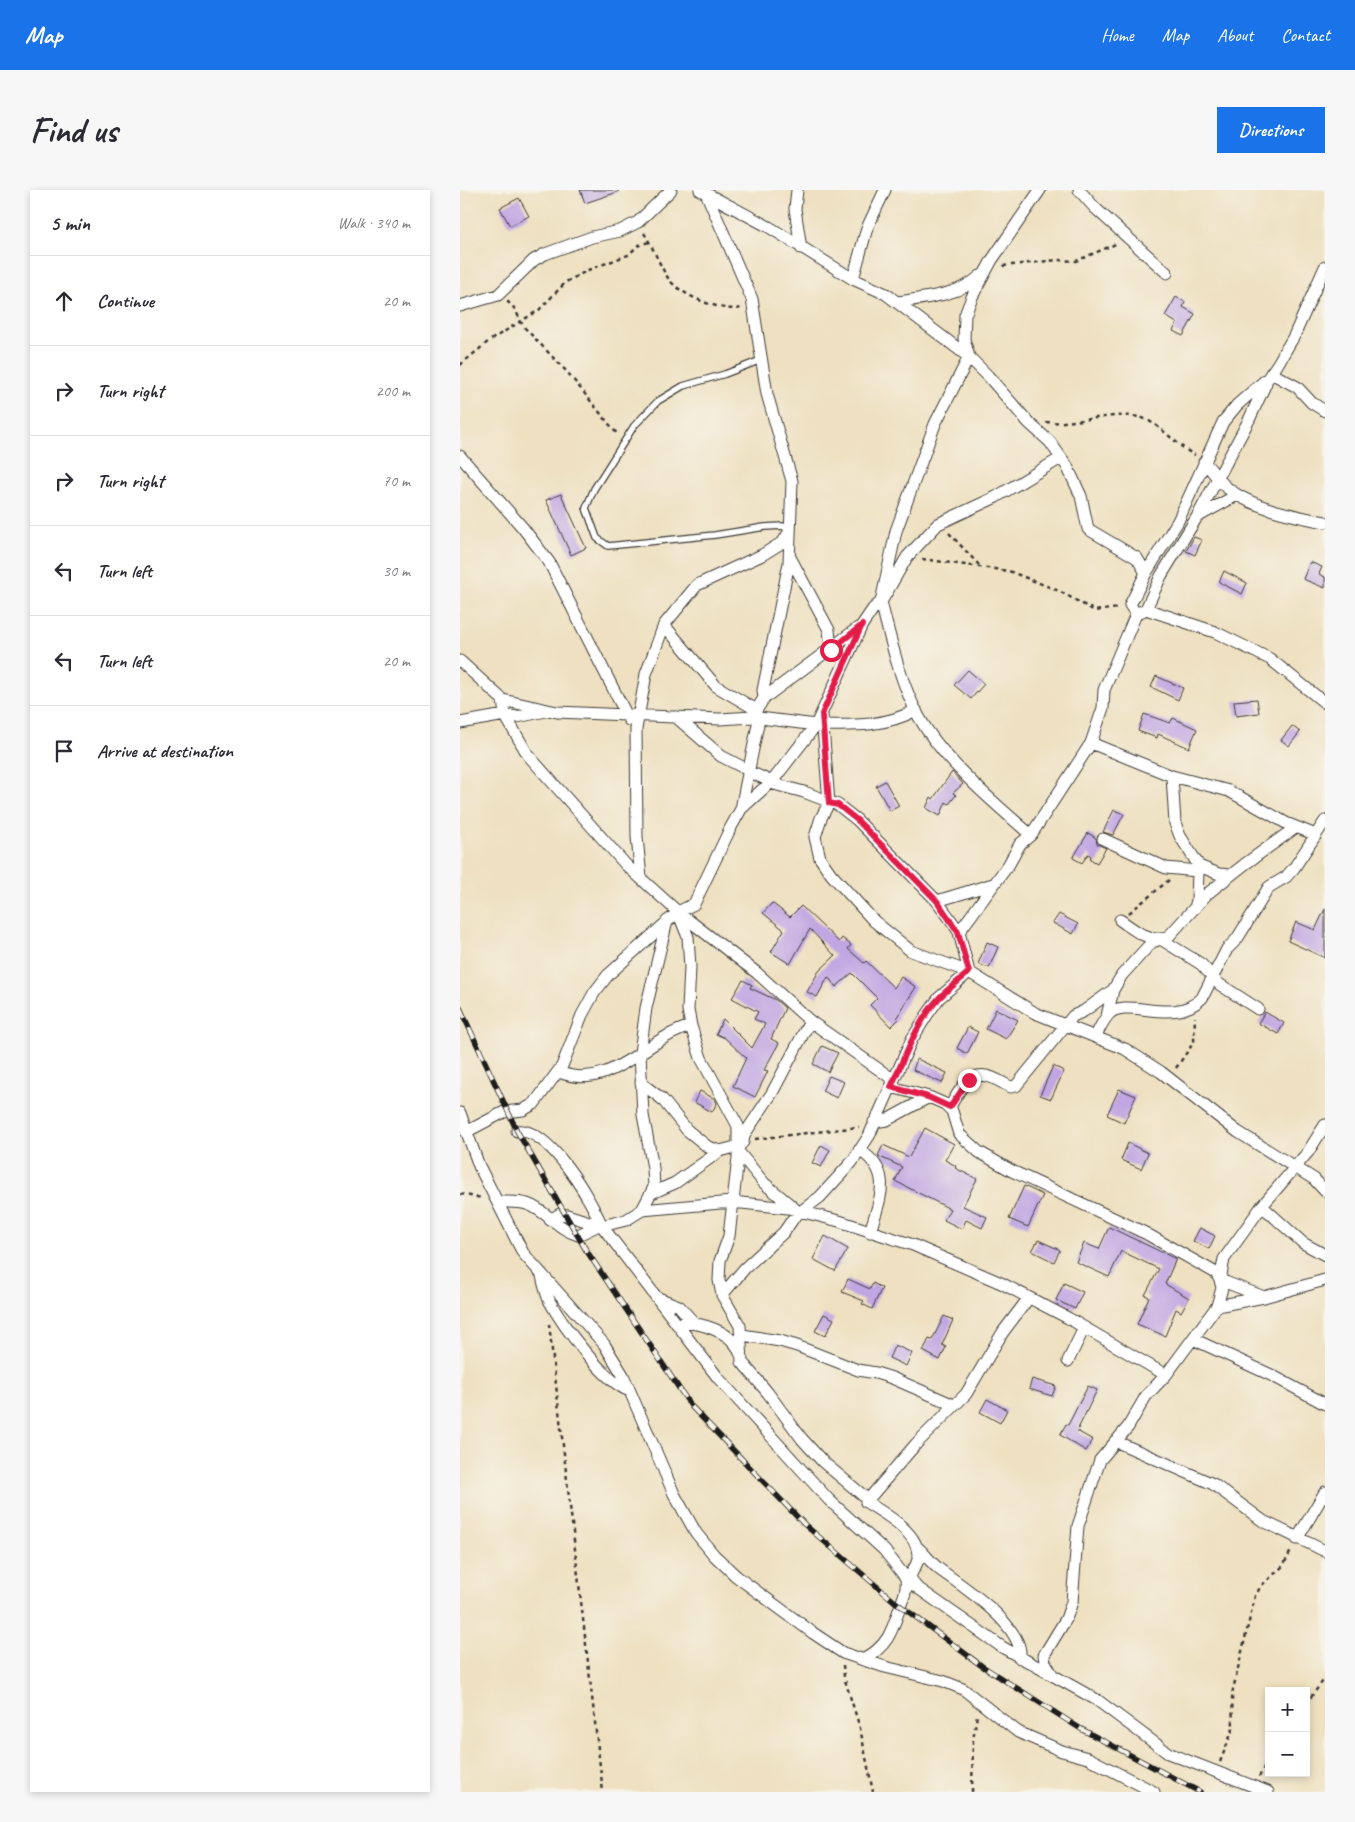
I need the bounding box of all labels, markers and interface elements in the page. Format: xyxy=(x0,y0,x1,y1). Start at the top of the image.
text: Map xyxy=(25,20,62,50)
text: Home xyxy=(1101,24,1134,46)
text: Map xyxy=(1162,24,1189,46)
text: About xyxy=(1217,24,1253,46)
text: Contact xyxy=(1281,24,1330,46)
button: Directions xyxy=(1217,107,1325,153)
text: Find us xyxy=(30,108,117,153)
text: 5 min xyxy=(50,210,90,236)
text: Walk · 340 m xyxy=(338,213,410,233)
icon: ahead xyxy=(50,287,78,315)
text: Continue xyxy=(97,289,154,313)
text: 20 m xyxy=(383,291,410,311)
icon: right xyxy=(50,377,78,405)
text: Turn right xyxy=(97,379,164,403)
text: 200 m xyxy=(376,381,410,401)
icon: right xyxy=(50,467,78,495)
text: Turn right xyxy=(97,469,164,493)
text: 70 m xyxy=(383,471,410,491)
icon: left xyxy=(50,557,78,585)
text: Turn left xyxy=(97,559,152,583)
text: 30 m xyxy=(383,561,410,581)
route start xyxy=(820,639,843,662)
icon: left xyxy=(50,647,78,675)
text: Turn left xyxy=(97,649,152,673)
text: 20 m xyxy=(383,651,410,671)
icon: arrive xyxy=(50,737,78,765)
text: Arrive at destination xyxy=(97,739,233,763)
route end xyxy=(958,1069,981,1092)
map controls xyxy=(1265,1687,1310,1777)
button: + xyxy=(1265,1687,1310,1732)
button: − xyxy=(1265,1732,1310,1777)

